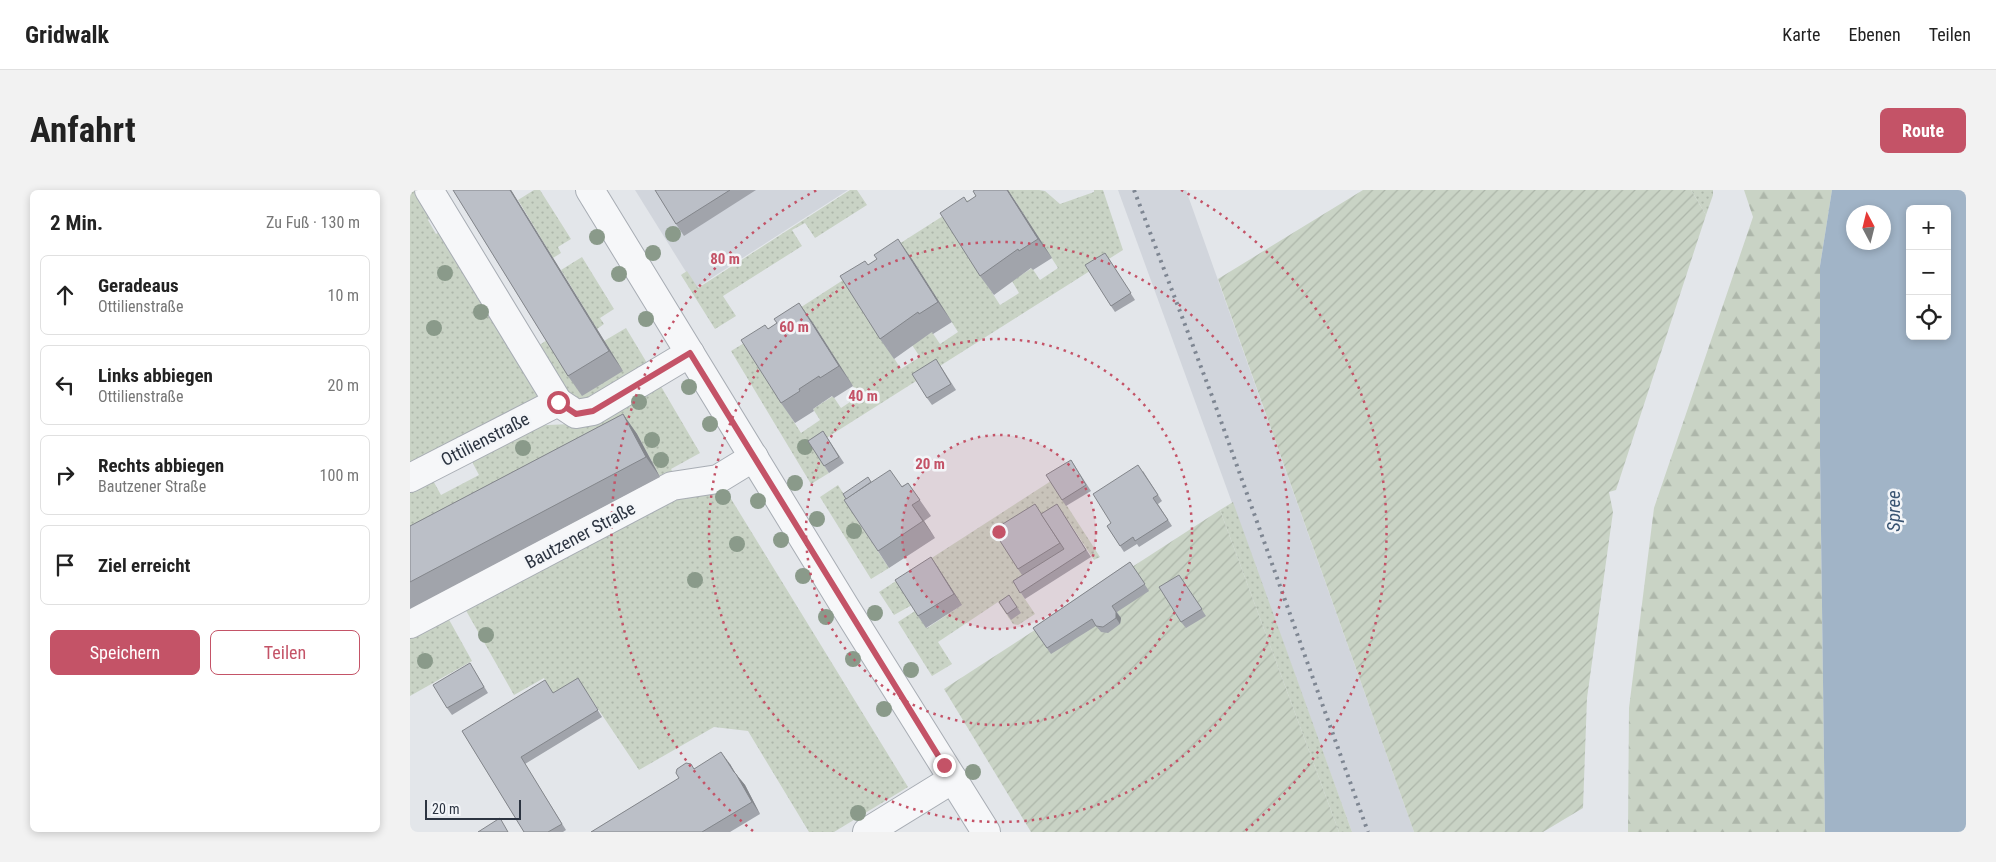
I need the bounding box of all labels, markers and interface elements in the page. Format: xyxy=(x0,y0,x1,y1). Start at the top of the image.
text: Gridwalk xyxy=(25,21,109,49)
text: Karte xyxy=(1782,24,1821,45)
text: Ebenen xyxy=(1849,24,1901,45)
text: Teilen xyxy=(1929,24,1971,45)
button: Route xyxy=(1880,108,1966,153)
text: Anfahrt xyxy=(30,110,136,151)
north arrow xyxy=(1846,205,1891,250)
map controls xyxy=(1906,205,1951,340)
button: + xyxy=(1906,205,1951,250)
text: 2 Min. xyxy=(50,211,103,235)
text: Zu Fuß · 130 m xyxy=(266,213,360,232)
text: 80 m xyxy=(710,250,740,268)
button: − xyxy=(1906,250,1951,295)
text: Geradeaus xyxy=(98,274,179,297)
icon: ahead xyxy=(51,281,79,309)
text: 10 m xyxy=(327,286,359,305)
button: locate xyxy=(1906,295,1951,340)
text: Ottilienstraße xyxy=(98,297,183,316)
text: 60 m xyxy=(779,318,809,336)
text: Links abbiegen xyxy=(98,364,213,387)
icon: left xyxy=(51,371,79,399)
text: 20 m xyxy=(327,376,359,395)
text: Ottilienstraße xyxy=(98,387,183,406)
text: 40 m xyxy=(848,387,878,405)
route start xyxy=(547,391,570,414)
street label: Ottilienstraße xyxy=(437,408,533,470)
text: Rechts abbiegen xyxy=(98,454,224,477)
text: 20 m xyxy=(915,455,945,473)
icon: right xyxy=(51,461,79,489)
text: 100 m xyxy=(320,466,359,485)
text: Bautzener Straße xyxy=(98,477,206,496)
water label: Spree xyxy=(1882,490,1905,532)
street label: Bautzener Straße xyxy=(521,497,639,573)
centre of rings xyxy=(990,523,1008,541)
icon: arrive xyxy=(51,551,79,579)
text: Ziel erreicht xyxy=(98,554,190,577)
button: Speichern xyxy=(50,630,200,675)
button: Teilen xyxy=(210,630,360,675)
route end xyxy=(933,754,956,777)
scale bar xyxy=(425,797,521,820)
text: 20 m xyxy=(432,801,460,817)

